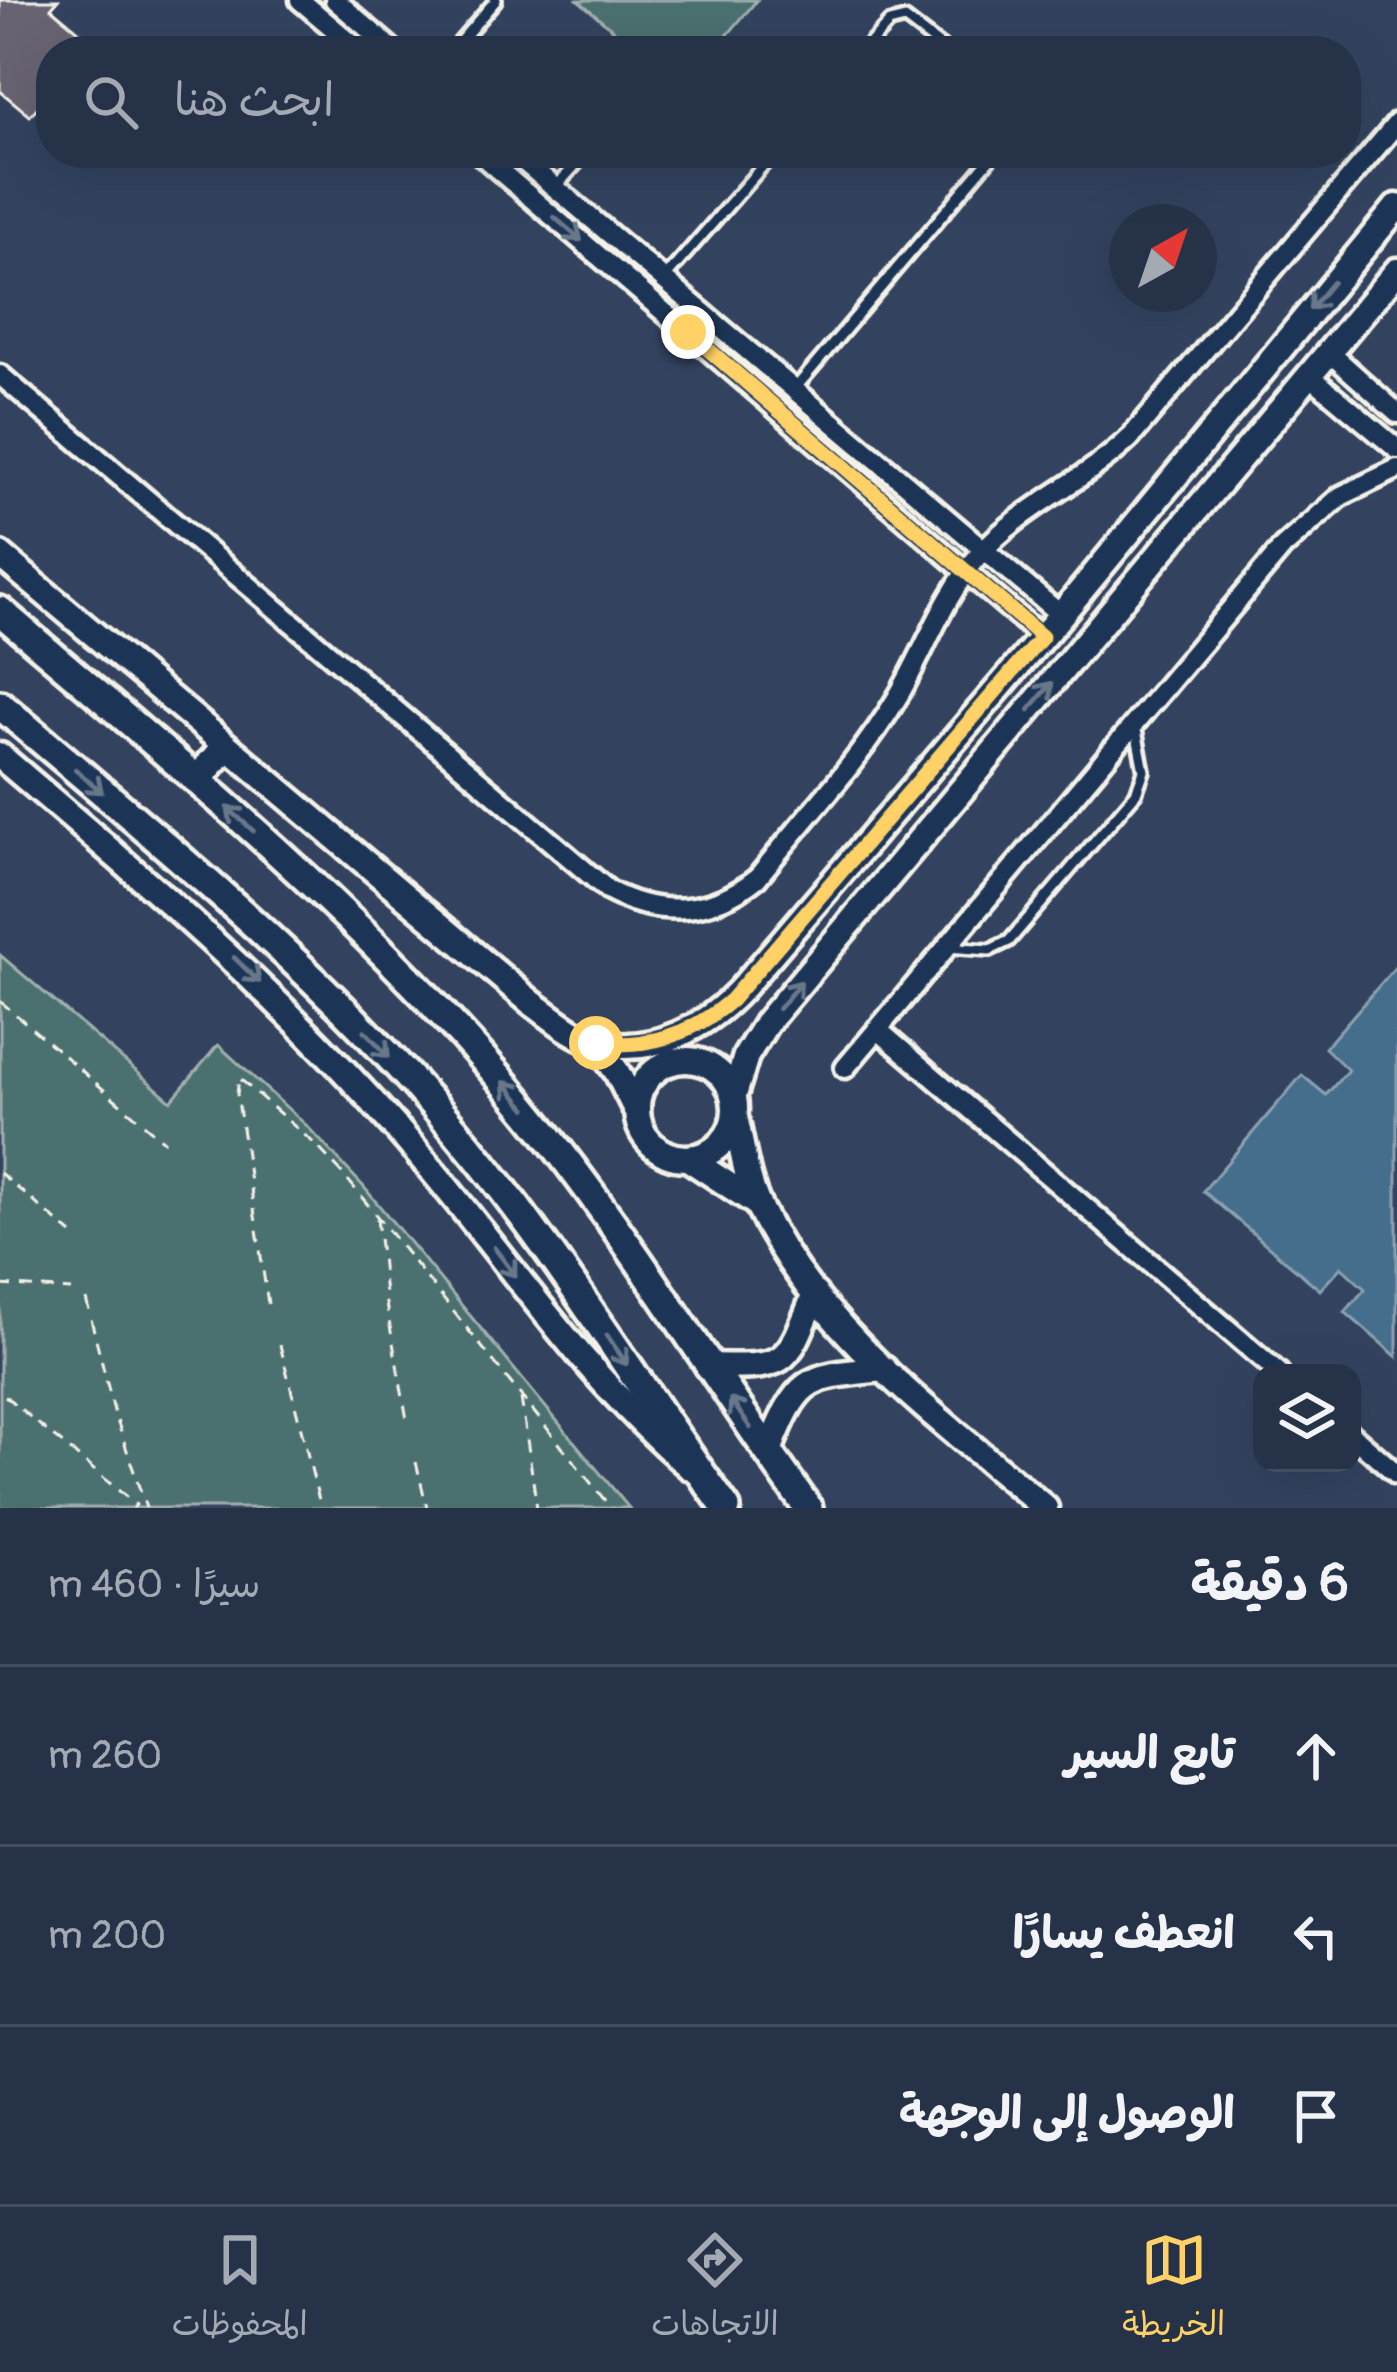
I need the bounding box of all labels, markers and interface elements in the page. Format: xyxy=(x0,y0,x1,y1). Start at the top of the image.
search box xyxy=(36,36,1361,168)
icon: search xyxy=(78,69,144,135)
text: ابحث هنا xyxy=(174,73,334,129)
north arrow xyxy=(1109,204,1217,312)
one-way arrow xyxy=(552,215,582,242)
one-way arrow xyxy=(1308,280,1335,311)
route end xyxy=(661,305,715,359)
one-way arrow xyxy=(1026,681,1054,712)
one-way arrow xyxy=(73,767,104,794)
one-way arrow xyxy=(225,805,255,833)
one-way arrow xyxy=(232,956,261,984)
one-way arrow xyxy=(776,980,804,1011)
route start xyxy=(569,1016,623,1070)
one-way arrow xyxy=(362,1029,390,1058)
one-way arrow xyxy=(501,1080,529,1111)
one-way arrow xyxy=(492,1245,518,1278)
one-way arrow xyxy=(605,1333,630,1367)
map controls xyxy=(1253,1364,1361,1472)
button: layers xyxy=(1253,1364,1361,1472)
one-way arrow xyxy=(728,1396,753,1430)
text: 6 دقيقة xyxy=(1191,1552,1349,1616)
text: سيرًا · 460 m xyxy=(48,1560,260,1609)
icon: ahead xyxy=(1283,1723,1349,1789)
text: تابع السير xyxy=(1065,1726,1235,1782)
text: 260 m xyxy=(48,1731,162,1780)
icon: left xyxy=(1283,1903,1349,1969)
text: انعطف يسارًا xyxy=(1013,1906,1235,1962)
text: 200 m xyxy=(48,1911,166,1960)
icon: arrive xyxy=(1283,2083,1349,2149)
text: الوصول إلى الوجهة xyxy=(899,2086,1235,2142)
tab: المحفوظات xyxy=(172,2227,308,2353)
tab: الاتجاهات xyxy=(651,2227,779,2353)
tab: الخريطة xyxy=(1122,2227,1225,2353)

